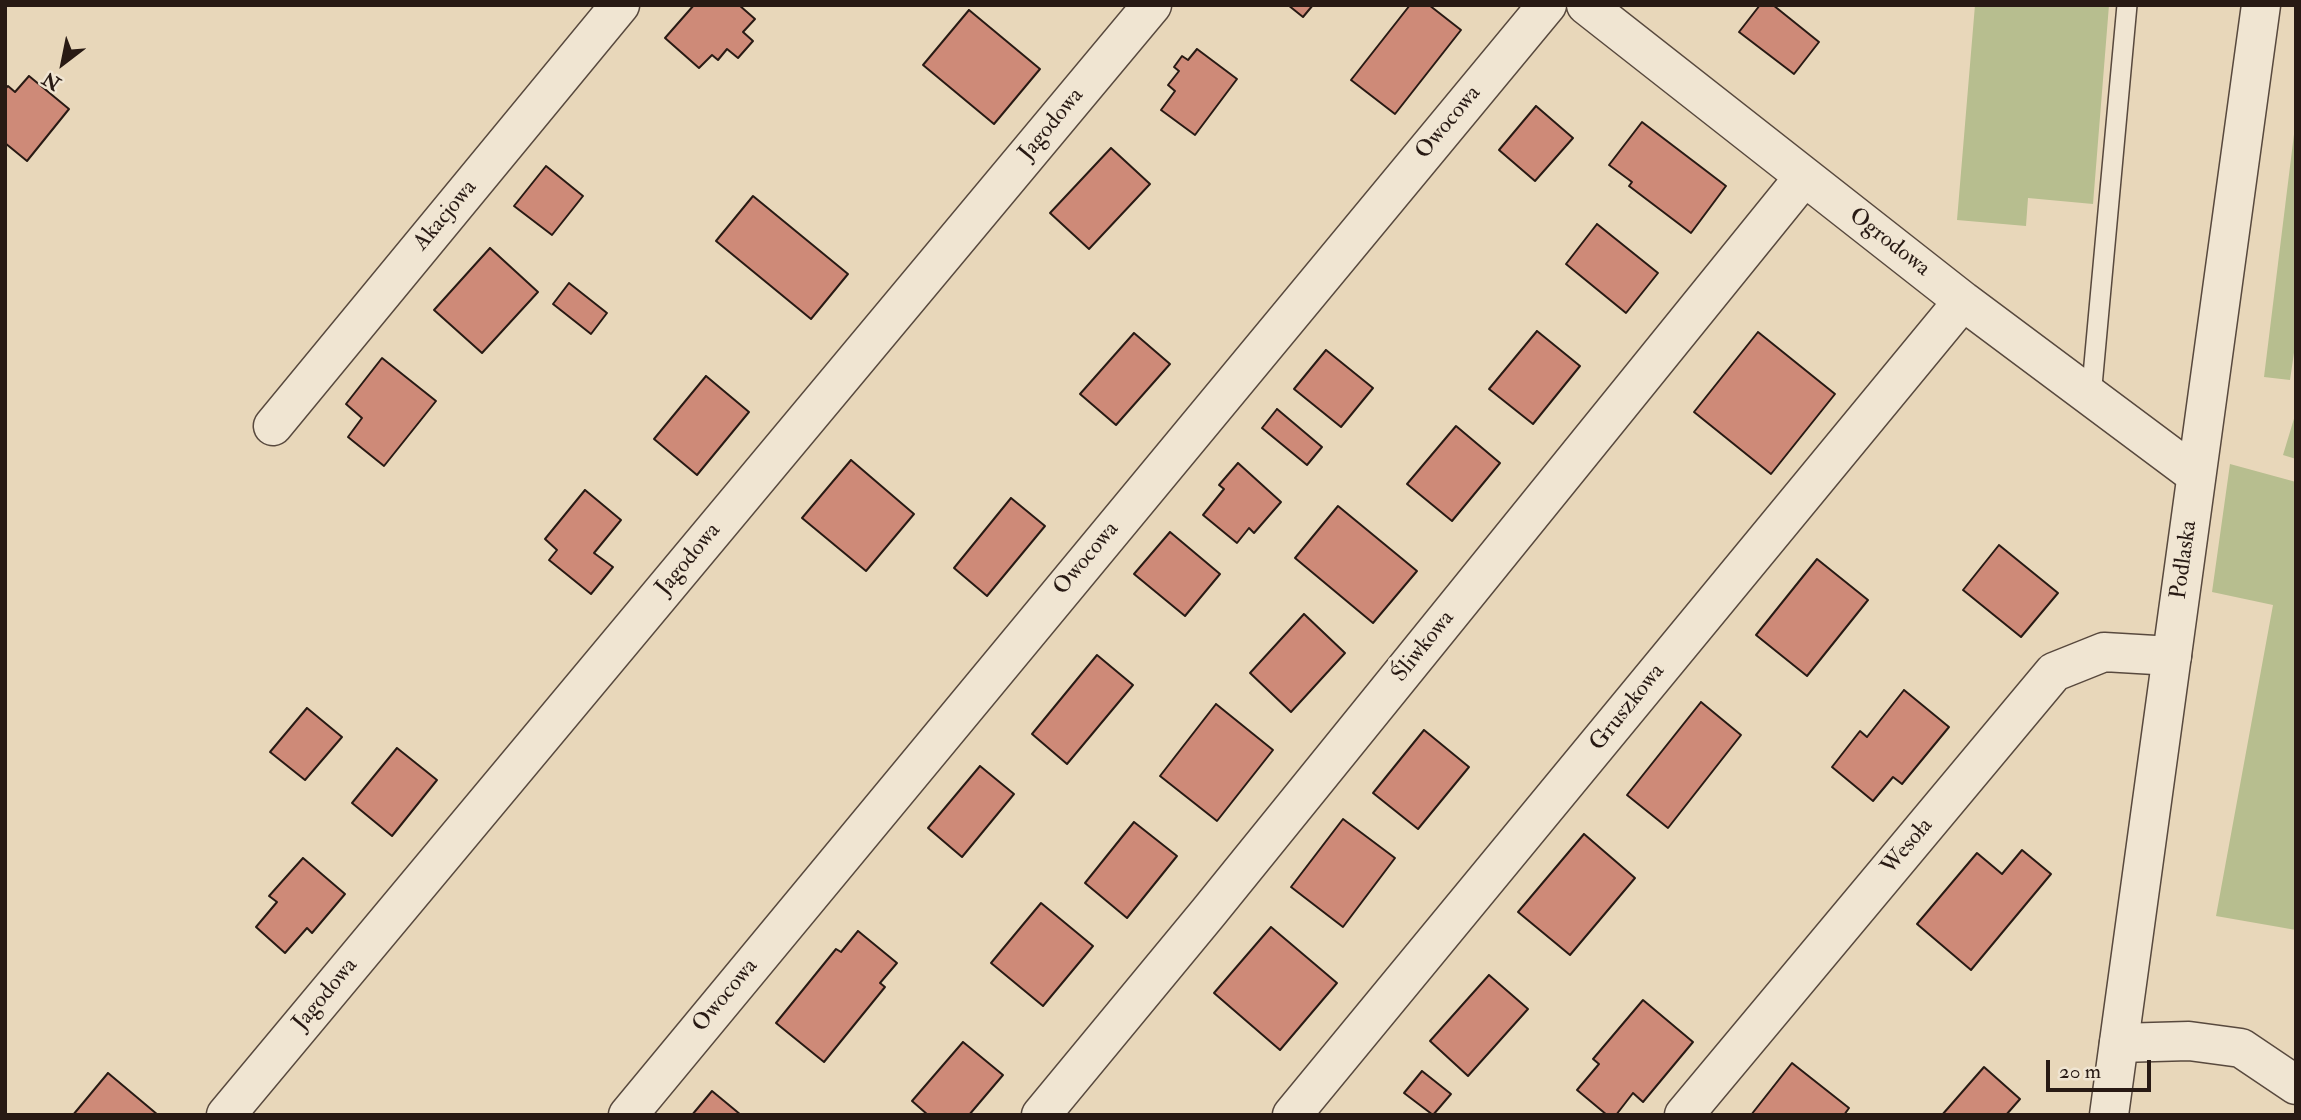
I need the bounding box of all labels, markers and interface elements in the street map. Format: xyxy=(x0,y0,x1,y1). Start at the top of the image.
north arrow xyxy=(28,28,98,98)
text: N xyxy=(38,66,65,95)
street label: Owocowa xyxy=(1410,81,1488,165)
street label: Jagodowa xyxy=(1014,83,1090,167)
street label: Akacjowa xyxy=(408,175,484,257)
street label: Ogrodowa xyxy=(1843,203,1935,283)
street label: Owocowa xyxy=(1048,517,1126,601)
street label: Jagodowa xyxy=(651,518,727,602)
street label: Podlaska xyxy=(2166,519,2204,601)
street label: Śliwkowa xyxy=(1387,606,1461,688)
street label: Gruszkowa xyxy=(1585,659,1671,757)
street label: Wesoła xyxy=(1876,813,1940,881)
street label: Jagodowa xyxy=(288,953,364,1037)
street label: Owocowa xyxy=(687,954,765,1038)
scale bar xyxy=(2049,1046,2154,1090)
text: 20 m xyxy=(2059,1058,2101,1085)

